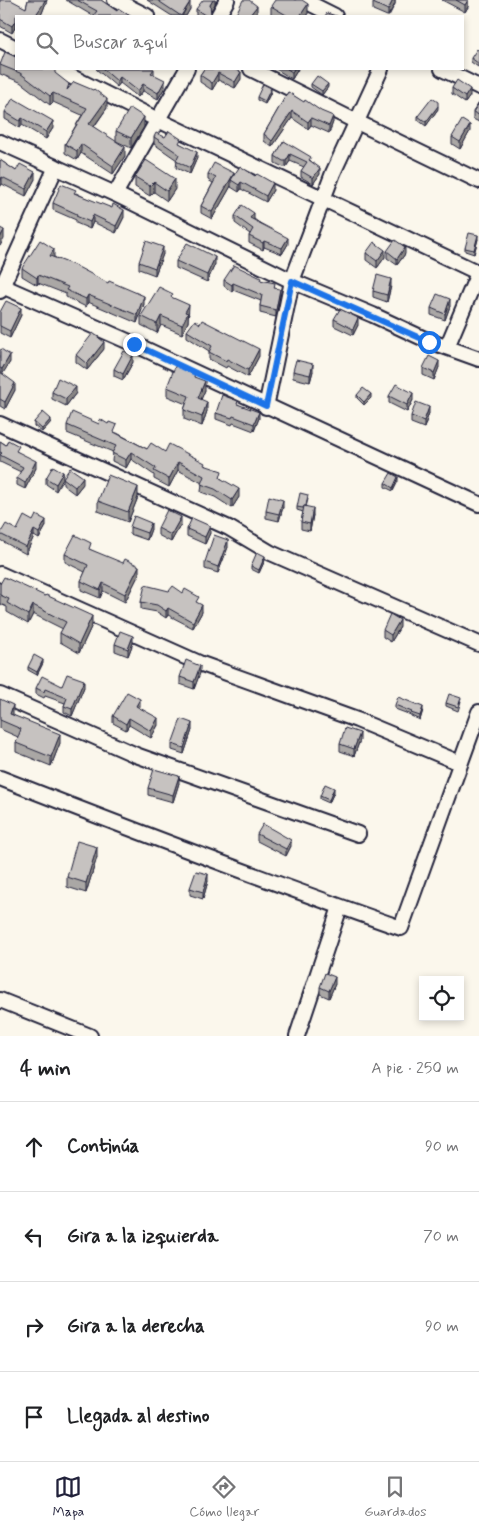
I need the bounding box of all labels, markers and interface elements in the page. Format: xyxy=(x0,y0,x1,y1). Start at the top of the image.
search box xyxy=(15,15,464,70)
icon: search xyxy=(33,29,61,57)
text: Buscar aquí xyxy=(73,30,168,55)
route start xyxy=(418,331,441,354)
route end xyxy=(123,333,146,356)
map controls xyxy=(419,976,464,1021)
button: locate xyxy=(419,976,464,1021)
text: 4 min xyxy=(20,1055,71,1083)
text: A pie · 250 m xyxy=(371,1058,459,1079)
icon: ahead xyxy=(20,1133,48,1161)
text: Continúa xyxy=(67,1134,139,1159)
text: 90 m xyxy=(425,1136,459,1157)
icon: left xyxy=(20,1223,48,1251)
text: Gira a la izquierda xyxy=(67,1224,218,1249)
text: 70 m xyxy=(423,1226,459,1247)
icon: right xyxy=(20,1313,48,1341)
text: Gira a la derecha xyxy=(67,1314,205,1339)
text: 90 m xyxy=(425,1316,459,1337)
icon: arrive xyxy=(20,1403,48,1431)
text: Llegada al destino xyxy=(67,1404,209,1429)
tab: Mapa xyxy=(52,1473,84,1521)
tab: Cómo llegar xyxy=(189,1473,259,1521)
tab: Guardados xyxy=(364,1473,427,1521)

